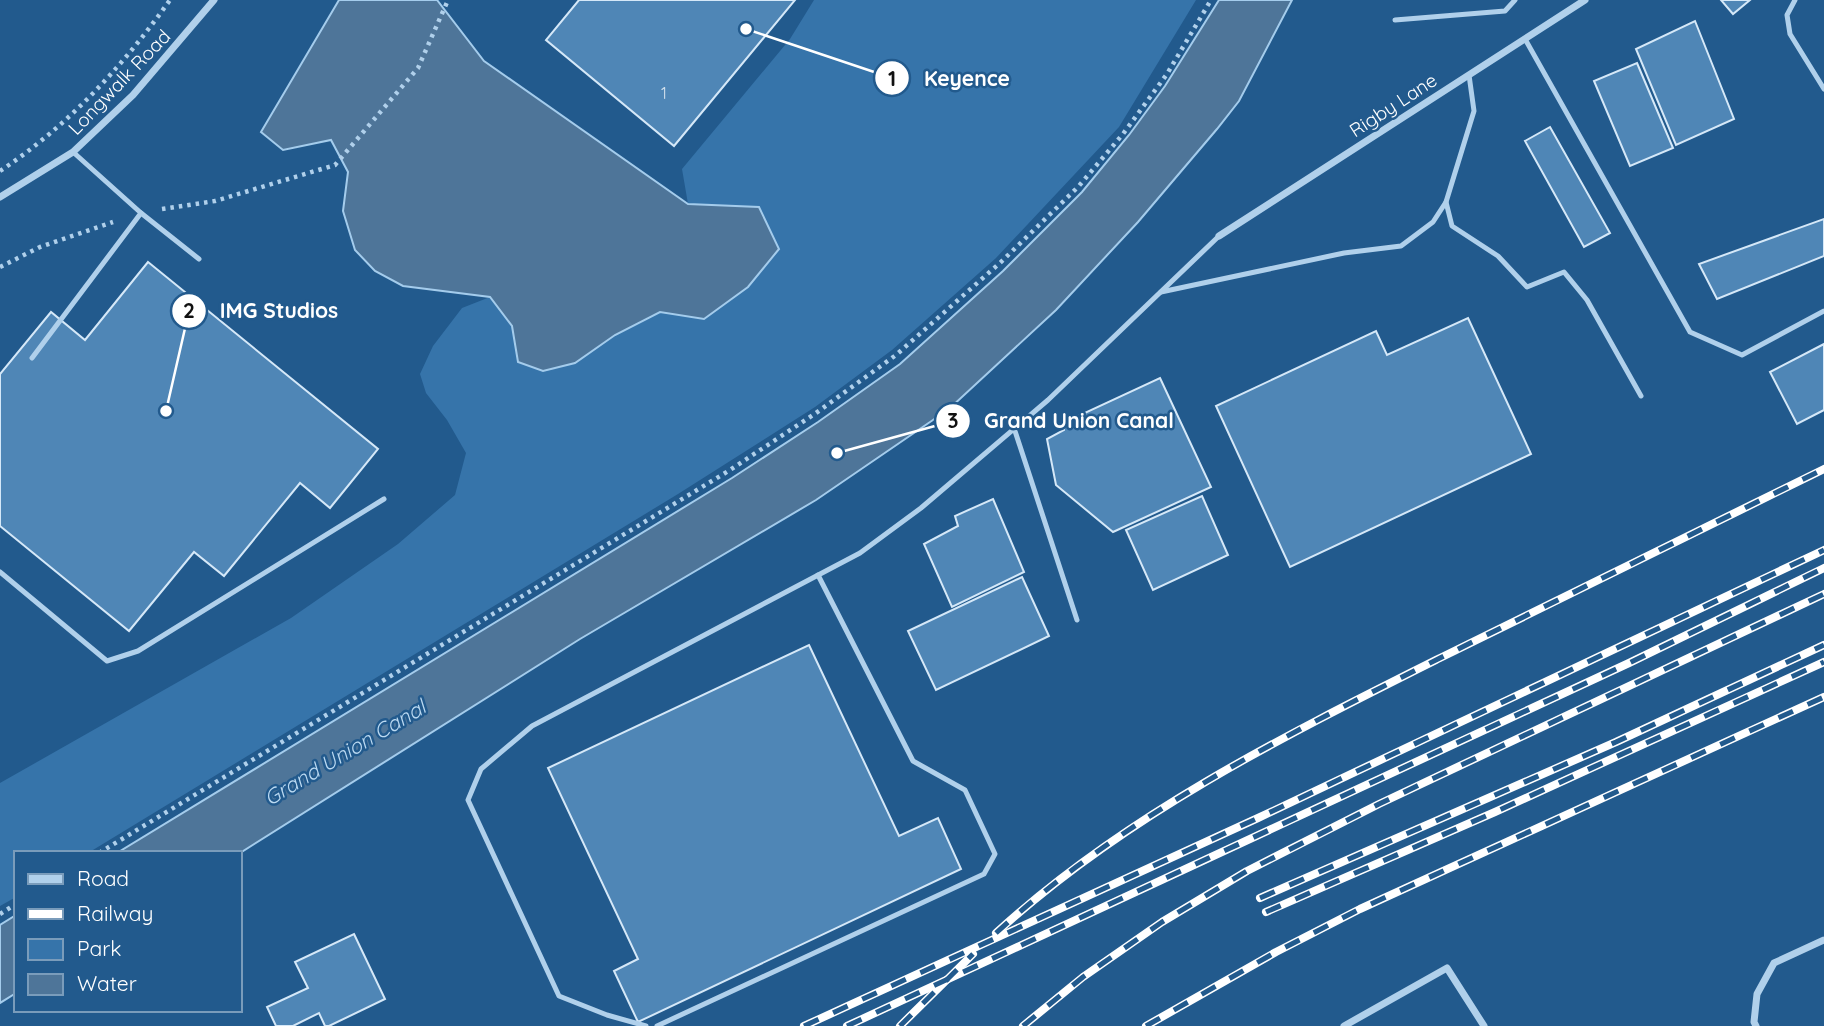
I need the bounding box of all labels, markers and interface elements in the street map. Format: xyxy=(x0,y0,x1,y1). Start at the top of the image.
street label: Longwalk Road xyxy=(63,24,175,140)
callout: Keyence xyxy=(875,57,1024,99)
text: 1 xyxy=(888,65,896,91)
text: Keyence xyxy=(924,65,1010,91)
street label: Rigby Lane xyxy=(1345,68,1441,142)
house number: 1 xyxy=(661,83,667,103)
callout: IMG Studios xyxy=(171,290,353,332)
text: 2 xyxy=(183,297,195,323)
text: IMG Studios xyxy=(220,297,338,323)
callout: Grand Union Canal xyxy=(935,400,1188,442)
text: 3 xyxy=(947,407,959,433)
text: Grand Union Canal xyxy=(984,407,1174,433)
water label: Grand Union Canal xyxy=(259,692,432,811)
legend xyxy=(14,851,242,1012)
text: Road xyxy=(77,865,129,891)
text: Railway xyxy=(77,900,153,926)
text: Park xyxy=(77,935,121,961)
text: Water xyxy=(77,970,137,996)

